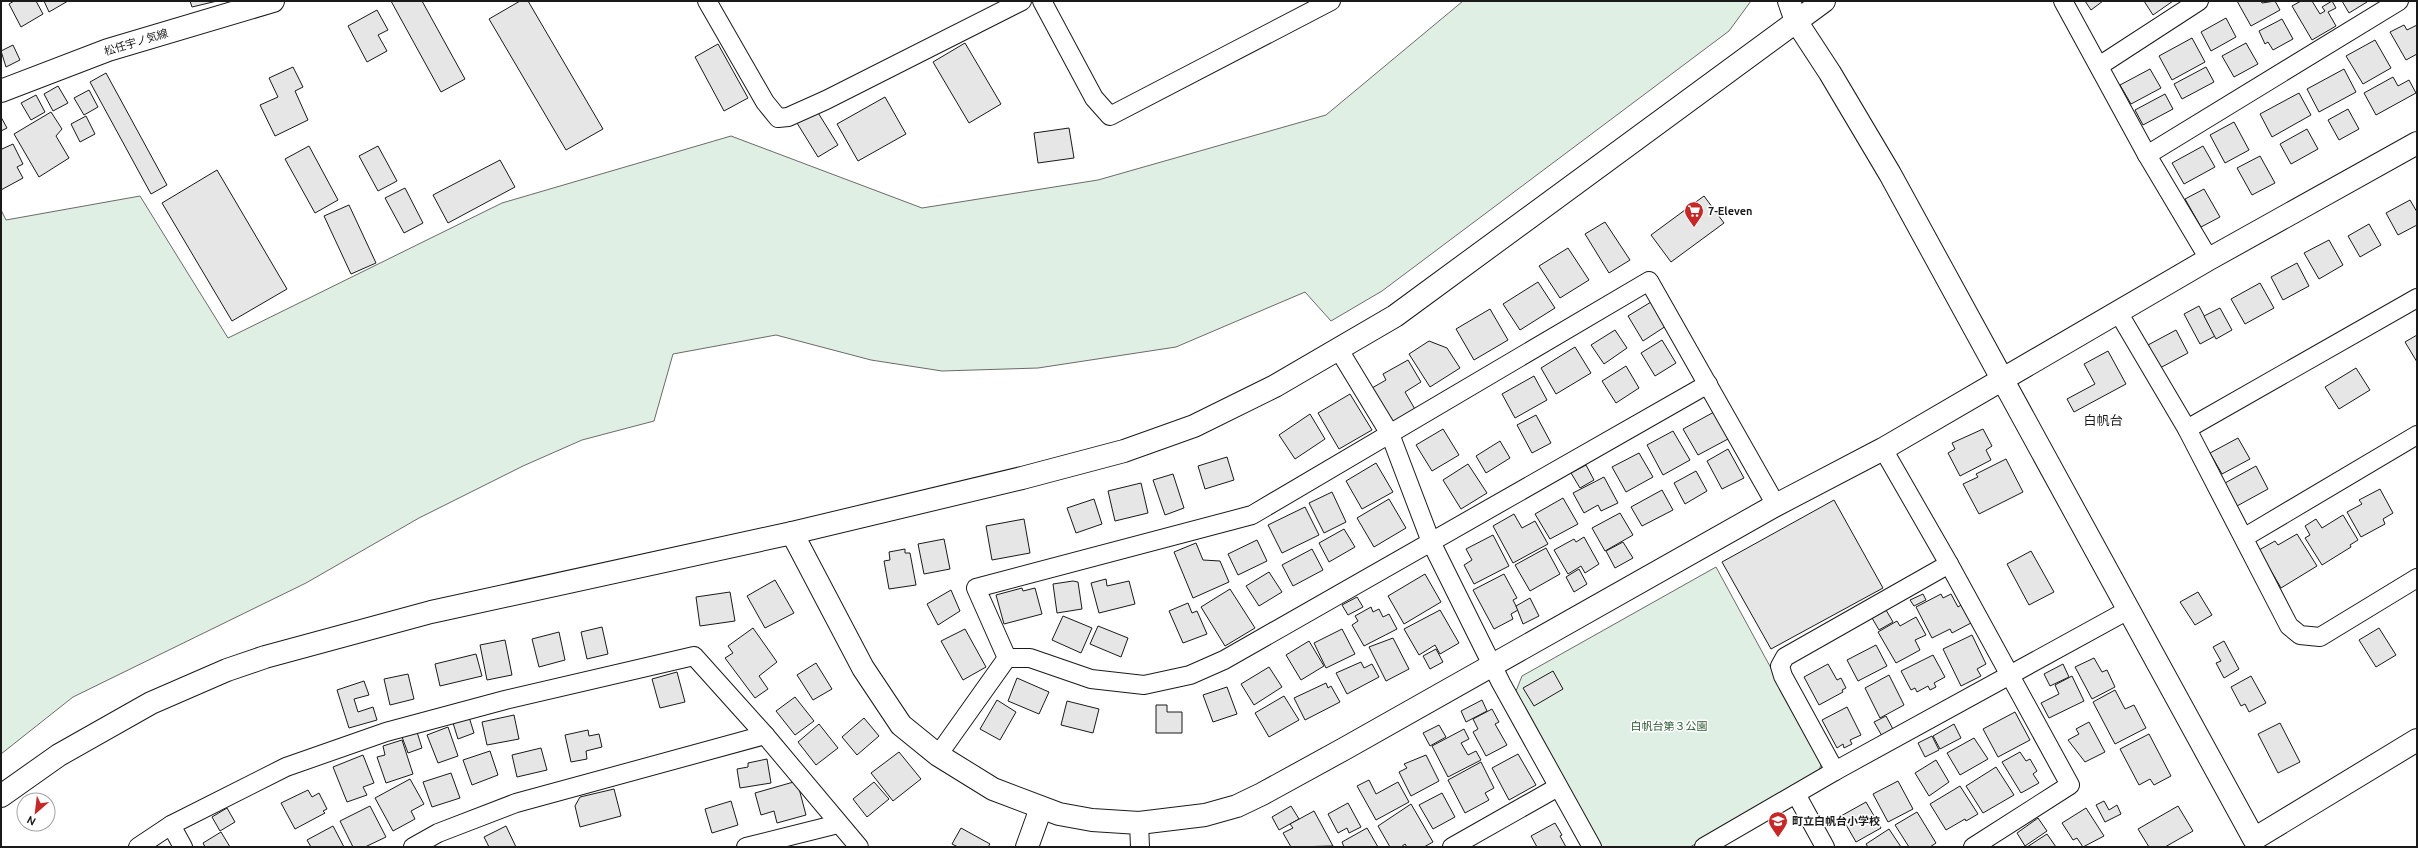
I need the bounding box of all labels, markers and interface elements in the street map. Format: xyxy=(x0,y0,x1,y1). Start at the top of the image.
street label: 松任宇ノ気線 xyxy=(103,27,169,57)
supermarket icon: 7-Eleven xyxy=(1683,200,1705,228)
place label: 7-Eleven xyxy=(1708,205,1753,217)
district label: 白帆台 xyxy=(2083,413,2123,427)
park label: 白帆台第３公園 xyxy=(1631,720,1708,732)
north arrow xyxy=(16,792,56,832)
school or university icon: 町立白帆台小学校 xyxy=(1767,810,1789,838)
text: N xyxy=(25,814,38,828)
place label: 町立白帆台小学校 xyxy=(1792,815,1880,827)

